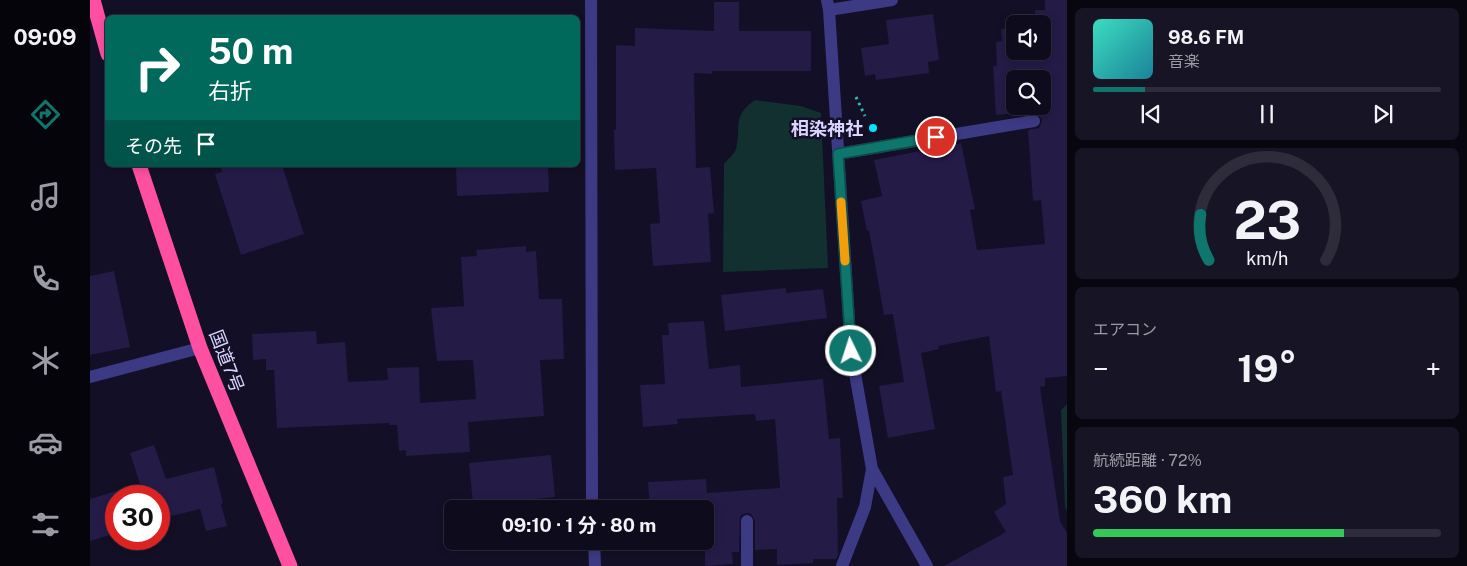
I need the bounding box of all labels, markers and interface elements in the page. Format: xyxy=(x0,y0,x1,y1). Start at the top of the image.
map controls xyxy=(1006,15,1051,115)
button: sound xyxy=(1006,15,1051,60)
text: 09:09 xyxy=(13,24,77,50)
text: 98.6 FM xyxy=(1168,26,1244,48)
text: 50 m xyxy=(208,31,293,72)
icon: right xyxy=(125,35,190,100)
text: 音楽 xyxy=(1168,52,1200,71)
button: search xyxy=(1006,70,1051,115)
text: 右折 xyxy=(208,78,252,104)
icon: directions xyxy=(28,97,63,132)
icon: previous xyxy=(1137,100,1165,128)
icon: pause xyxy=(1253,100,1281,128)
icon: next xyxy=(1369,100,1397,128)
pin xyxy=(915,116,957,158)
place label: 相染神社 xyxy=(791,118,863,139)
marker: 相染神社 xyxy=(867,122,879,134)
icon: arrive xyxy=(922,123,950,151)
icon: arrive xyxy=(192,130,220,158)
text: その先 xyxy=(125,135,182,157)
icon: music xyxy=(28,179,63,214)
text: 23 xyxy=(1233,190,1301,251)
text: km/h xyxy=(1246,248,1288,269)
icon: phone xyxy=(28,261,63,296)
text: エアコン xyxy=(1093,320,1157,339)
position arrow xyxy=(824,324,876,376)
street label: 国道7号 xyxy=(206,327,248,395)
icon: climate xyxy=(28,343,63,378)
text: 19° xyxy=(1237,346,1297,391)
text: − xyxy=(1093,352,1109,385)
text: + xyxy=(1425,352,1441,385)
icon: car xyxy=(28,425,63,460)
text: 航続距離 · 72% xyxy=(1093,451,1202,470)
text: 360 km xyxy=(1093,477,1232,522)
speed limit sign: 30 xyxy=(105,485,170,550)
icon: filters xyxy=(28,507,63,542)
text: 09:10 · 1 分 · 80 m xyxy=(502,514,656,536)

